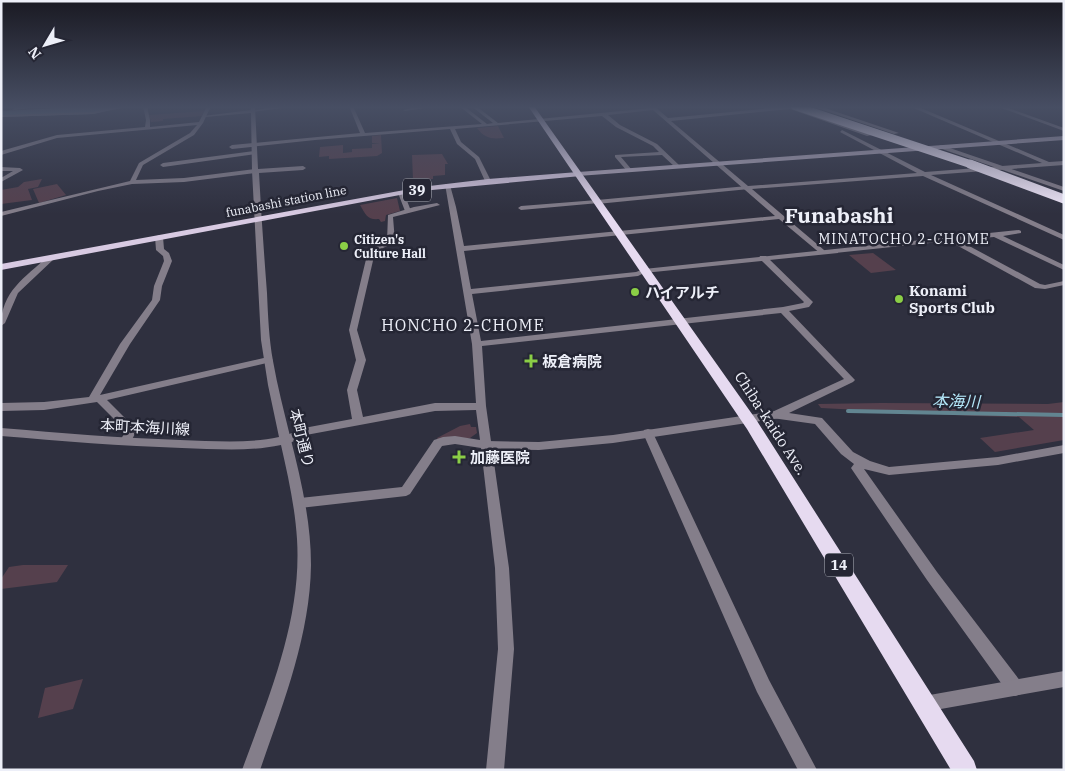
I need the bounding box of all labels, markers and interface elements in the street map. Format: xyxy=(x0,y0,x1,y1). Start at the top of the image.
north arrow xyxy=(20,20,70,70)
text: N xyxy=(24,43,45,63)
road number: 39 xyxy=(403,178,431,202)
street label: funabashi station line xyxy=(224,182,348,220)
district label: Funabashi xyxy=(784,201,894,229)
district label: MINATOCHO 2-CHOME xyxy=(818,230,990,248)
place label: Citizen's Culture Hall xyxy=(354,232,426,261)
marker: Citizen's Culture Hall xyxy=(338,240,350,252)
place label: Konami Sports Club xyxy=(909,281,995,317)
place label: ハイアルチ xyxy=(645,283,720,302)
marker: ハイアルチ xyxy=(629,286,641,298)
marker: Konami Sports Club xyxy=(893,293,905,305)
district label: HONCHO 2-CHOME xyxy=(381,315,545,335)
place label: 板倉病院 xyxy=(542,352,602,371)
marker: 板倉病院 xyxy=(524,354,538,368)
street label: Chiba-kaido Ave. xyxy=(731,368,811,478)
water label: 本海川 xyxy=(932,391,982,411)
street label: 本町通り xyxy=(286,407,318,469)
street label: 本町本海川線 xyxy=(100,415,190,439)
place label: 加藤医院 xyxy=(470,448,530,467)
marker: 加藤医院 xyxy=(452,450,466,464)
road number: 14 xyxy=(825,554,853,576)

